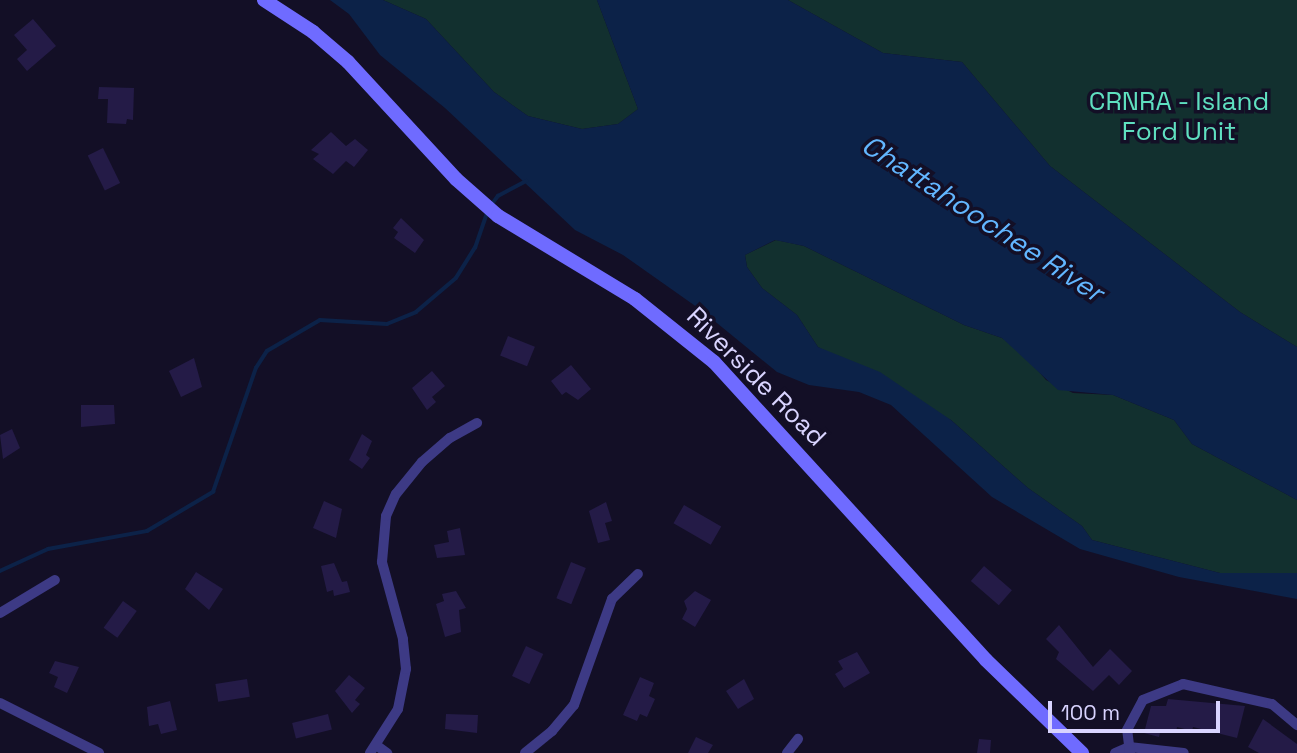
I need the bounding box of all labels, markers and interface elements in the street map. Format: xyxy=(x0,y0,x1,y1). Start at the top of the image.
park label: CRNRA - Island Ford Unit xyxy=(1088,86,1270,148)
water label: Chattahoochee River xyxy=(856,127,1110,309)
street label: Riverside Road xyxy=(680,301,832,453)
scale bar xyxy=(1052,686,1224,730)
text: 100 m xyxy=(1061,699,1120,726)

